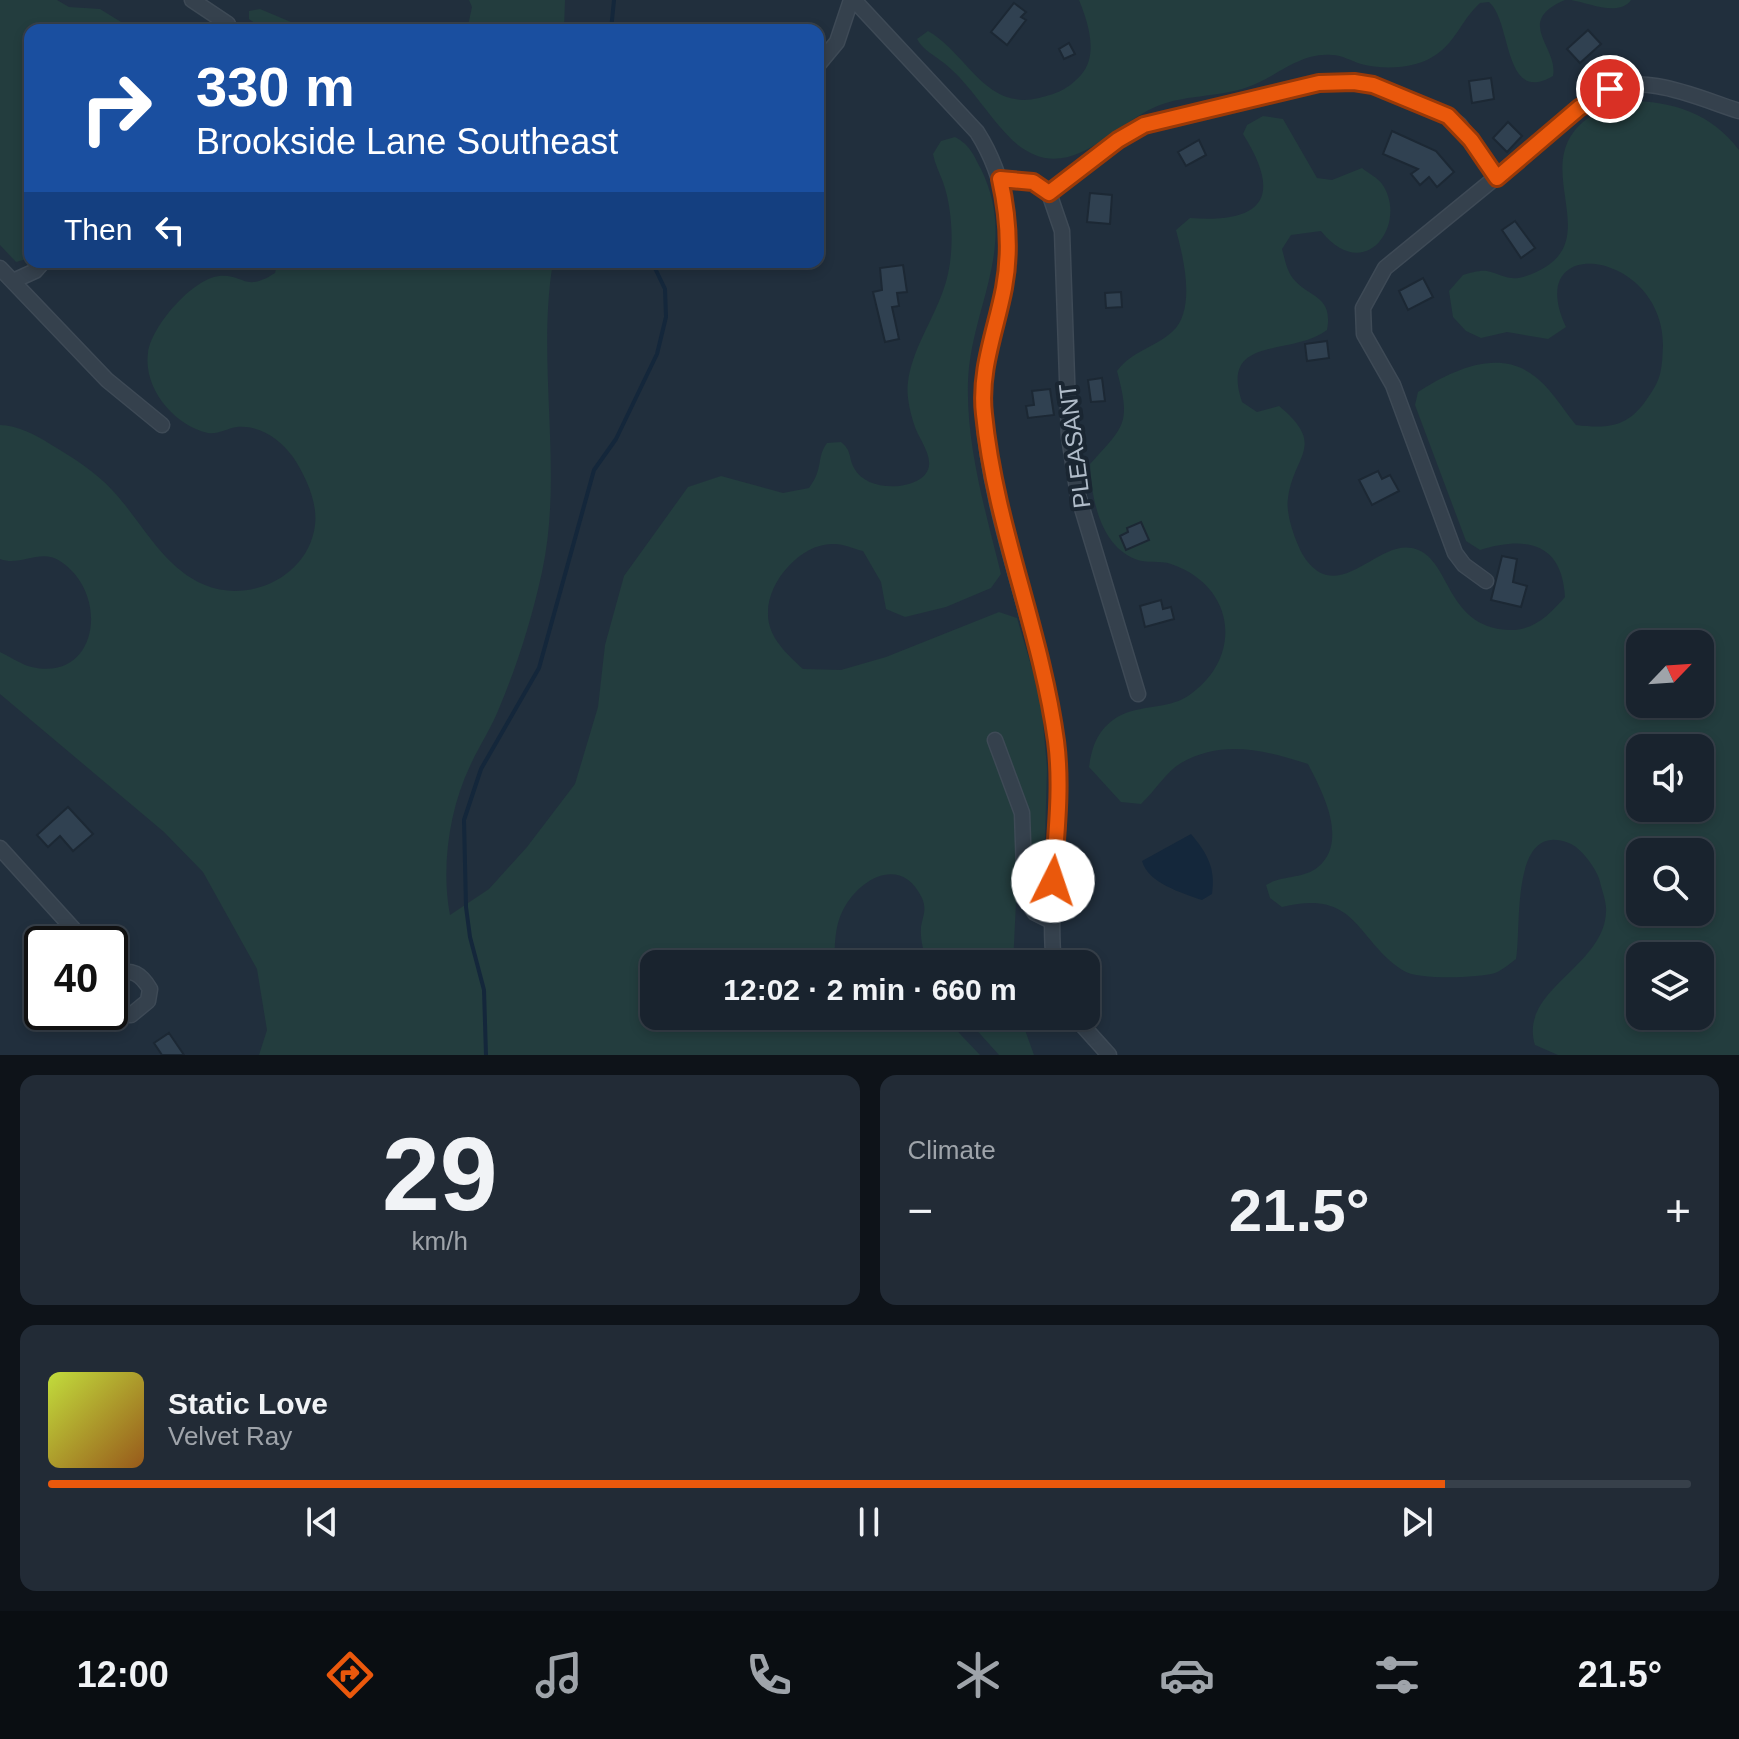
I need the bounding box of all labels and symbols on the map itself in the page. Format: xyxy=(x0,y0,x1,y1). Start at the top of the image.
pin xyxy=(1576,55,1644,123)
street label: PLEASANT xyxy=(1053,382,1096,510)
north arrow xyxy=(1626,630,1714,718)
position arrow xyxy=(1011,839,1095,923)
speed limit sign: 40 xyxy=(24,926,128,1030)

